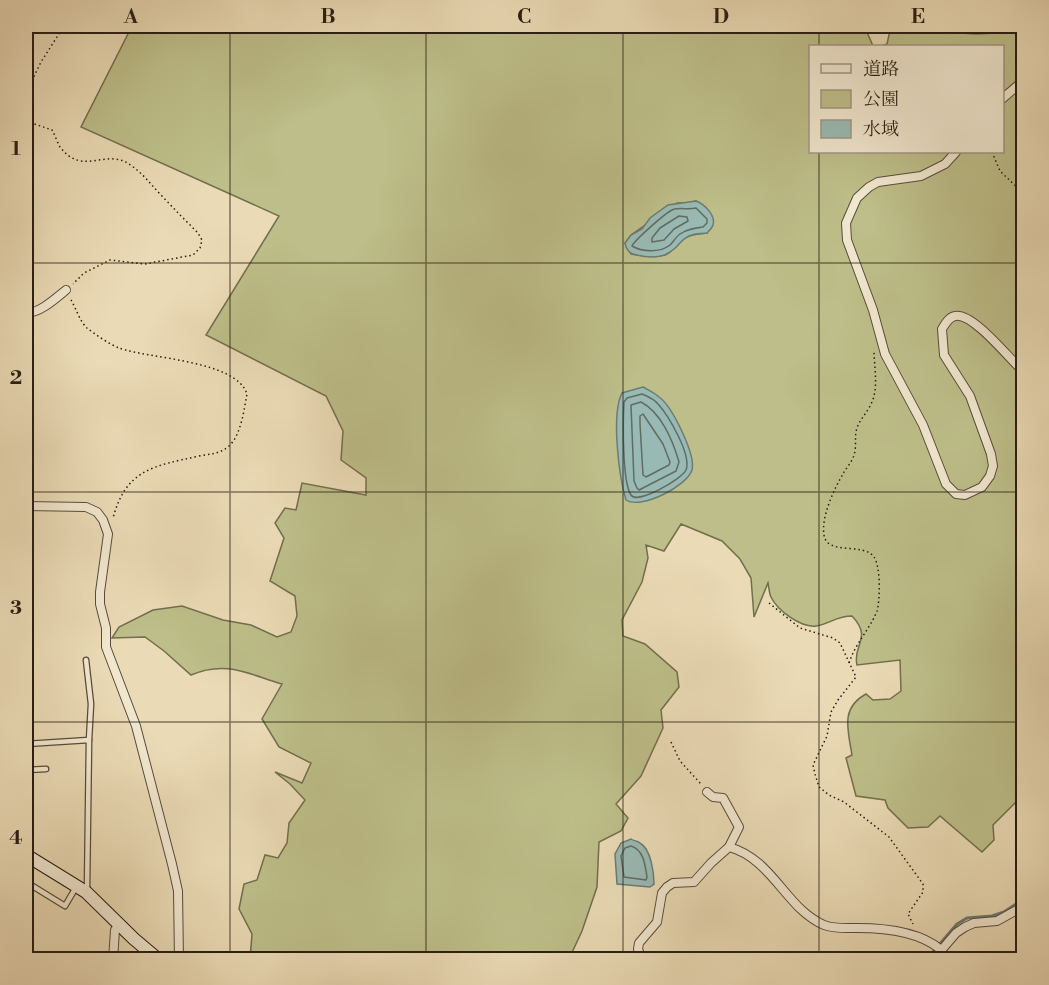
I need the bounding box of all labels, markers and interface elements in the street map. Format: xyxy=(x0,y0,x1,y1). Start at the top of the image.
text: A xyxy=(123,5,139,30)
text: B xyxy=(320,5,336,30)
text: C xyxy=(517,5,531,30)
text: D xyxy=(713,5,729,30)
text: E xyxy=(911,5,925,30)
legend xyxy=(809,45,1004,153)
text: 道路 xyxy=(863,58,899,81)
text: 公園 xyxy=(863,88,899,111)
text: 水域 xyxy=(863,118,899,141)
text: 1 xyxy=(11,137,21,162)
text: 2 xyxy=(10,366,22,391)
text: 3 xyxy=(10,596,22,621)
text: 4 xyxy=(9,826,23,851)

